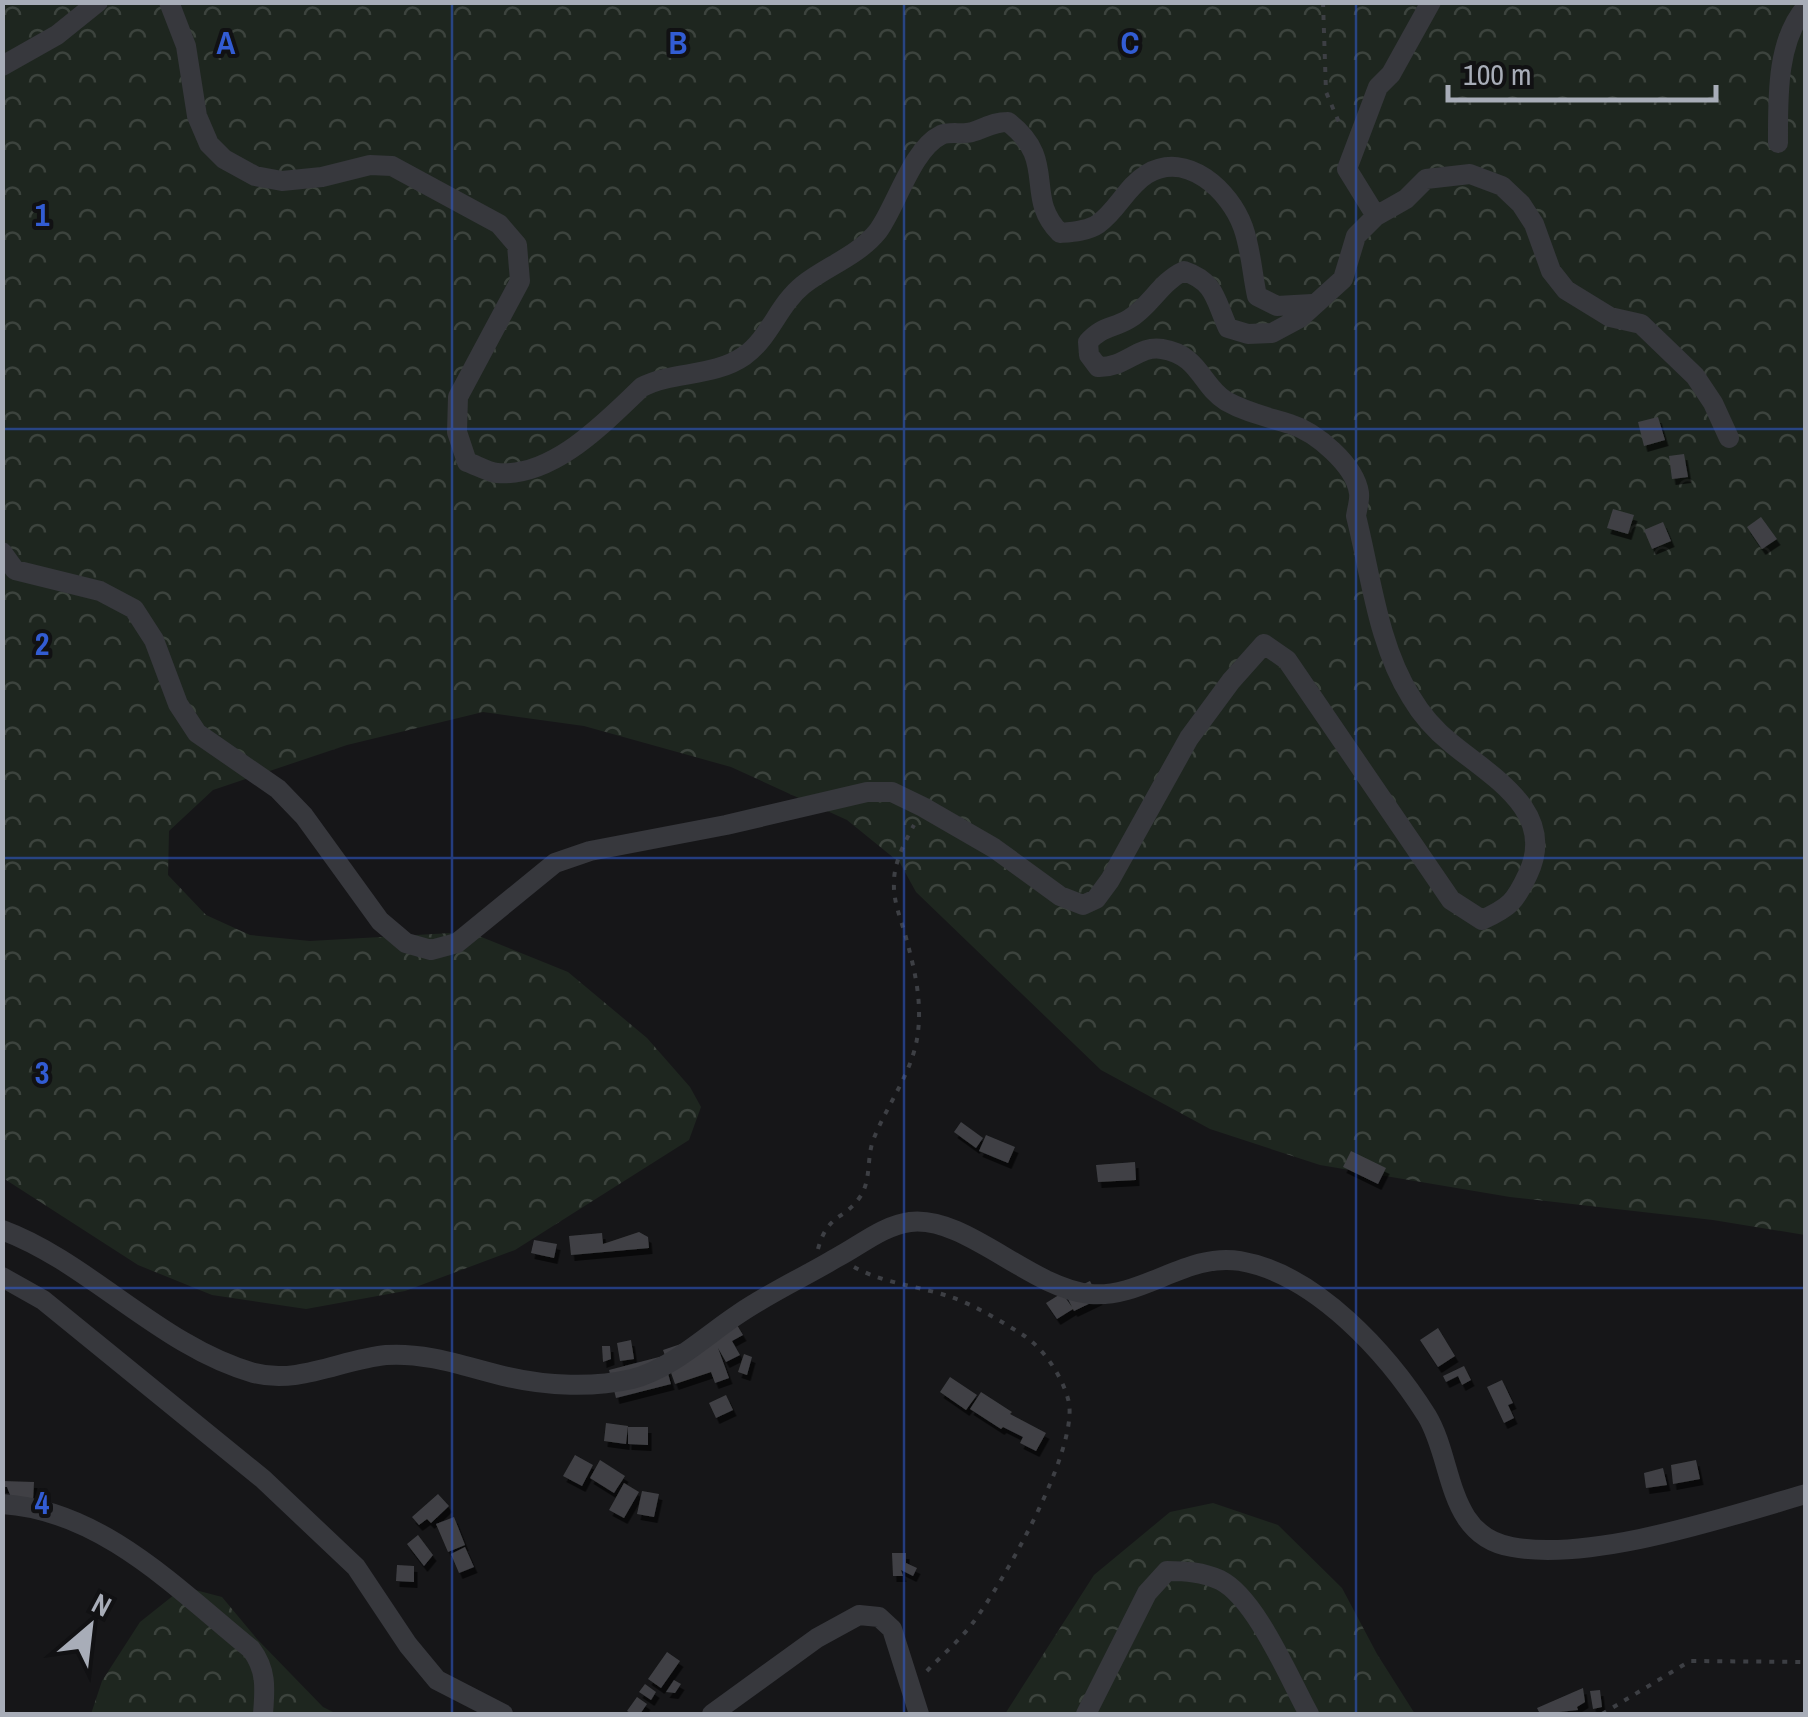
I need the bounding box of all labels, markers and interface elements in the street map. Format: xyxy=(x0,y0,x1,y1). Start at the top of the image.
text: A xyxy=(217,21,236,64)
text: B xyxy=(669,21,687,64)
text: C xyxy=(1121,21,1139,64)
scale bar xyxy=(1448,40,1716,102)
text: 100 m xyxy=(1463,54,1531,94)
text: 1 xyxy=(35,193,50,236)
text: 2 xyxy=(35,622,49,665)
text: 3 xyxy=(35,1051,49,1094)
text: 4 xyxy=(35,1481,50,1524)
north arrow xyxy=(40,1577,140,1677)
text: N xyxy=(85,1584,118,1626)

